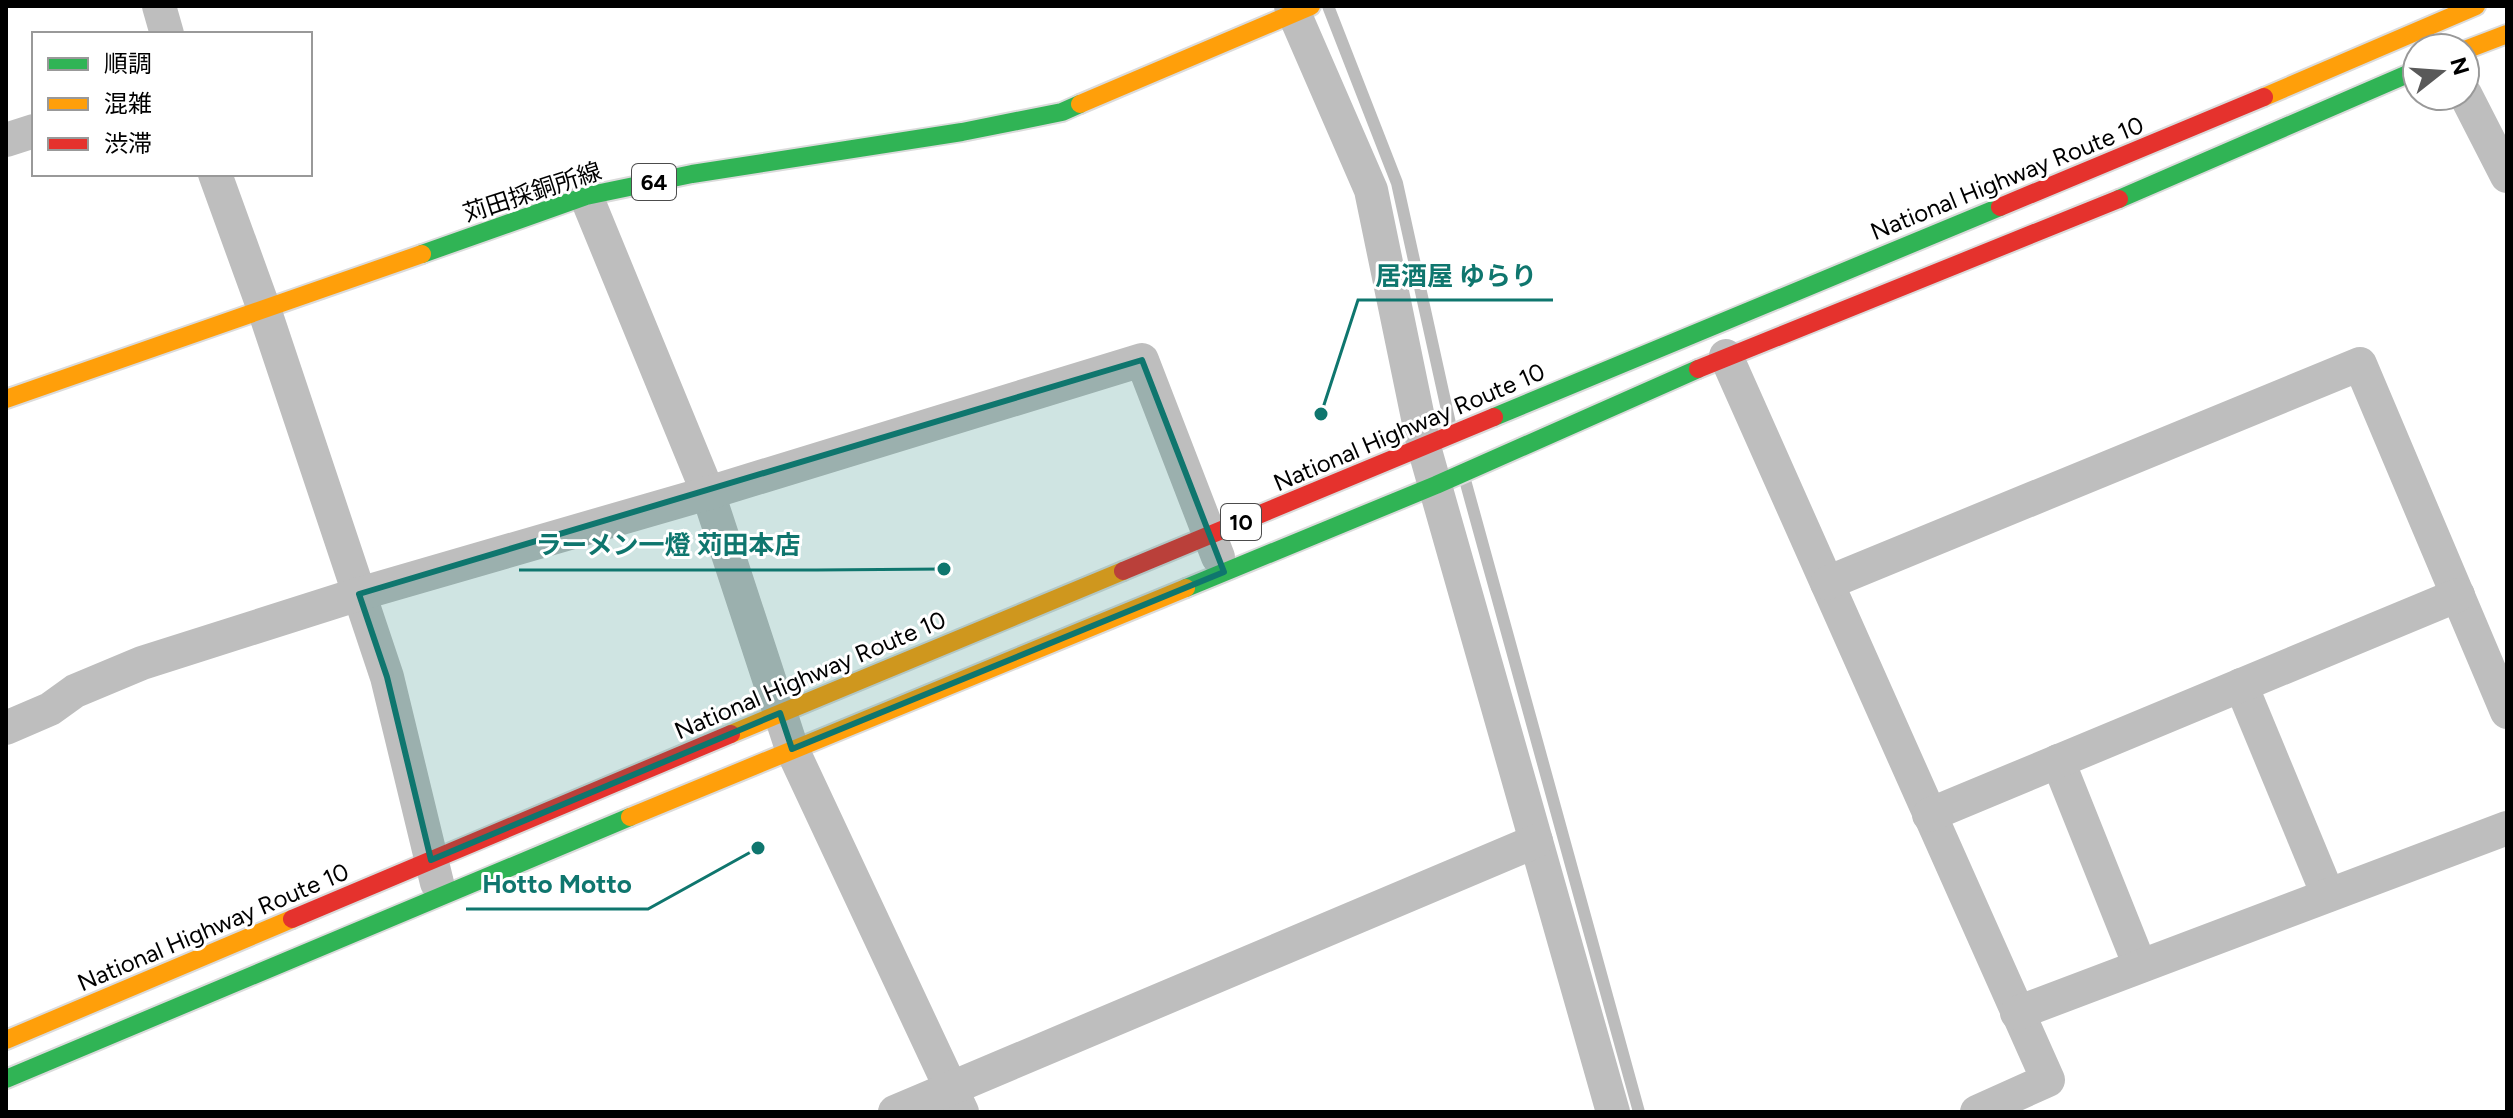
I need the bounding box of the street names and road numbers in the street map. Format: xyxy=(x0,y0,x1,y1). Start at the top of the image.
street label: National Highway Route 10 xyxy=(1866,110,2148,246)
street label: 苅田採銅所線 xyxy=(459,156,605,228)
road number: 64 xyxy=(632,164,676,200)
street label: National Highway Route 10 xyxy=(1269,357,1549,497)
road number: 10 xyxy=(1221,504,1261,540)
street label: National Highway Route 10 xyxy=(670,605,950,745)
street label: National Highway Route 10 xyxy=(73,857,353,997)

